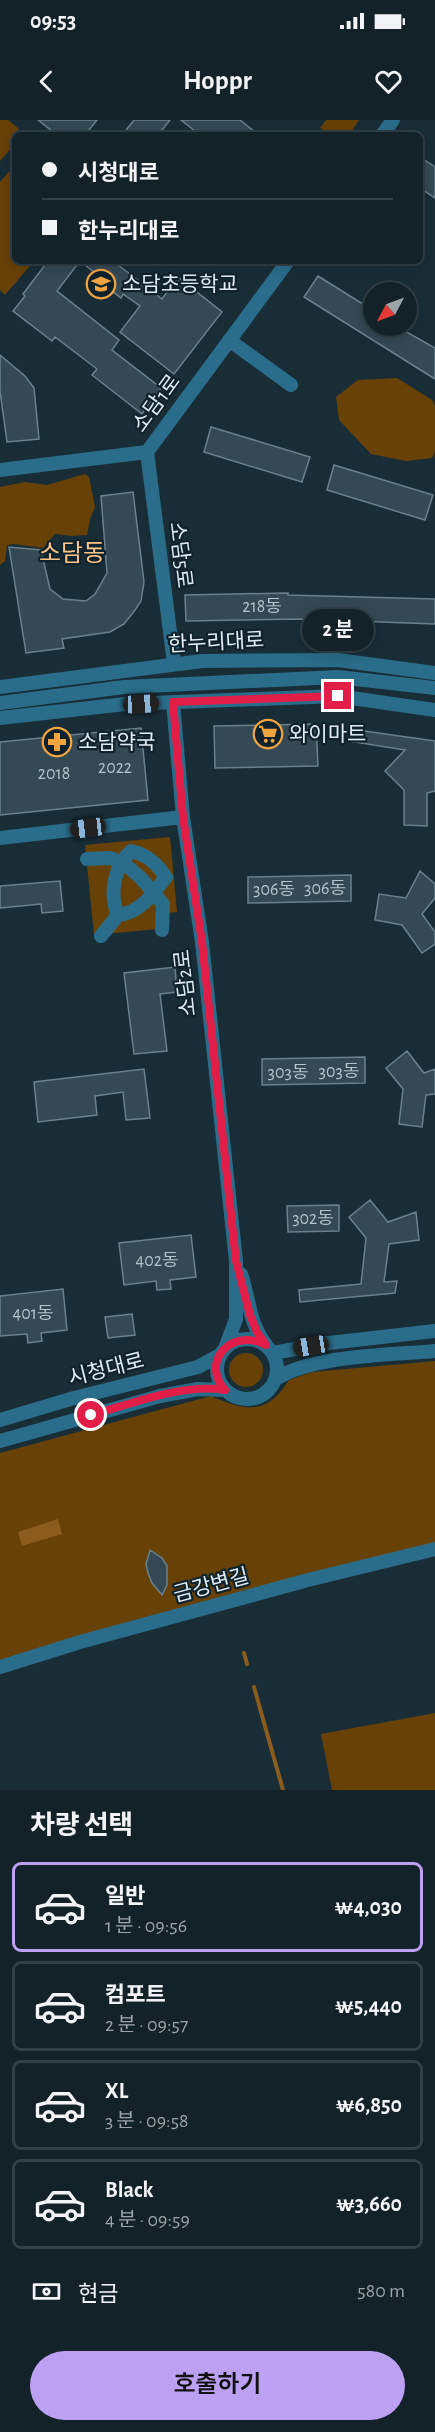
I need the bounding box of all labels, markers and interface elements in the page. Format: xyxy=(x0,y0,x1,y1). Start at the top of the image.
text: 09:53 xyxy=(30,10,76,32)
icon: back xyxy=(30,65,63,98)
icon: heart xyxy=(372,65,405,98)
text: Hoppr xyxy=(183,67,252,94)
text: 시청대로 xyxy=(78,162,159,184)
text: 한누리대로 xyxy=(78,220,179,242)
school or university icon: 소담초등학교 xyxy=(85,268,117,300)
place label: 소담초등학교 xyxy=(122,273,238,295)
north arrow xyxy=(363,282,417,336)
map controls xyxy=(363,282,417,336)
street label: 소담1로 xyxy=(128,370,184,436)
street label: 소담5로 xyxy=(166,521,196,589)
district label: 소담동 xyxy=(39,541,105,566)
house number: 218동 xyxy=(242,597,282,616)
callout: 2 분 xyxy=(302,609,374,651)
text: 2 분 xyxy=(323,620,353,640)
street label: 한누리대로 xyxy=(167,628,265,656)
route end xyxy=(324,682,351,709)
car xyxy=(123,694,159,714)
supermarket icon: 와이마트 xyxy=(252,718,284,750)
place label: 와이마트 xyxy=(289,723,366,745)
pharmacy icon: 소담약국 xyxy=(41,726,73,758)
place label: 소담약국 xyxy=(78,731,155,753)
house number: 2022 xyxy=(98,759,132,777)
house number: 2018 xyxy=(38,765,70,783)
car xyxy=(69,817,107,839)
house number: 306동 xyxy=(304,879,346,898)
house number: 306동 xyxy=(253,880,295,899)
street label: 소담2로 xyxy=(171,948,199,1018)
house number: 303동 xyxy=(319,1062,359,1081)
house number: 303동 xyxy=(268,1063,308,1082)
house number: 302동 xyxy=(292,1209,334,1228)
house number: 402동 xyxy=(136,1251,178,1270)
house number: 401동 xyxy=(13,1304,53,1323)
car xyxy=(292,1334,330,1358)
street label: 시청대로 xyxy=(66,1349,146,1389)
route start xyxy=(77,1401,104,1428)
street label: 금강변길 xyxy=(171,1564,251,1606)
text: 차량 선택 xyxy=(30,1812,133,1839)
icon: car xyxy=(33,1880,87,1934)
text: 일반 xyxy=(105,1885,145,1907)
text: ₩4,030 xyxy=(335,1896,402,1918)
text: 1 분 · 09:56 xyxy=(105,1916,187,1936)
icon: car xyxy=(33,1979,87,2033)
text: 컴포트 xyxy=(105,1984,166,2006)
text: ₩5,440 xyxy=(335,1995,402,2017)
text: 2 분 · 09:57 xyxy=(105,2015,188,2035)
icon: car xyxy=(33,2078,87,2132)
text: XL xyxy=(105,2080,128,2102)
text: ₩6,850 xyxy=(336,2094,402,2116)
text: 3 분 · 09:58 xyxy=(105,2111,189,2131)
icon: car xyxy=(33,2177,87,2231)
text: Black xyxy=(105,2179,153,2201)
text: ₩3,660 xyxy=(336,2193,402,2215)
text: 4 분 · 09:59 xyxy=(105,2210,190,2230)
icon: cash xyxy=(30,2275,63,2308)
text: 580 m xyxy=(357,2281,405,2301)
text: 현금 xyxy=(78,2283,118,2305)
button: 호출하기 xyxy=(30,2351,405,2420)

